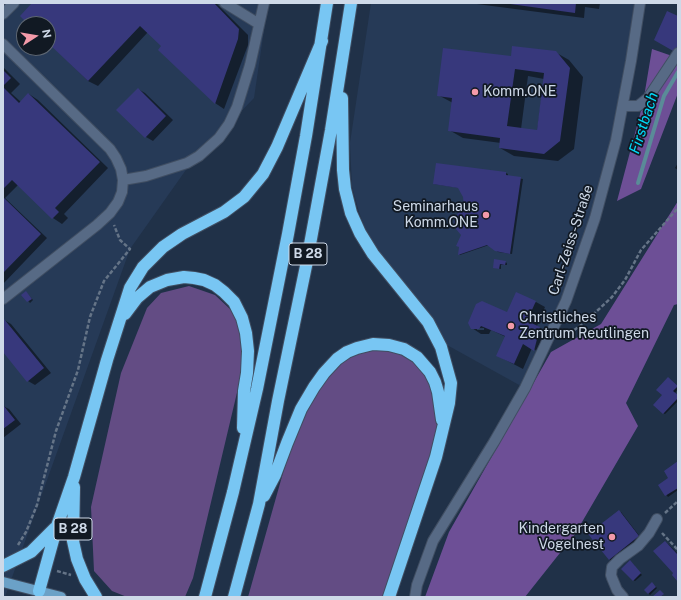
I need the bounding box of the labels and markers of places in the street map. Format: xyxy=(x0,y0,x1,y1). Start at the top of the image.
place label: Komm.ONE xyxy=(483,84,556,100)
marker: Komm.ONE xyxy=(470,87,480,97)
place label: Seminarhaus Komm.ONE xyxy=(393,199,478,232)
marker: Seminarhaus Komm.ONE xyxy=(481,210,491,220)
place label: Christliches Zentrum Reutlingen xyxy=(519,310,649,342)
marker: Christliches Zentrum Reutlingen xyxy=(506,321,516,331)
place label: Kindergarten Vogelnest xyxy=(519,521,604,554)
marker: Kindergarten Vogelnest xyxy=(607,532,617,542)

